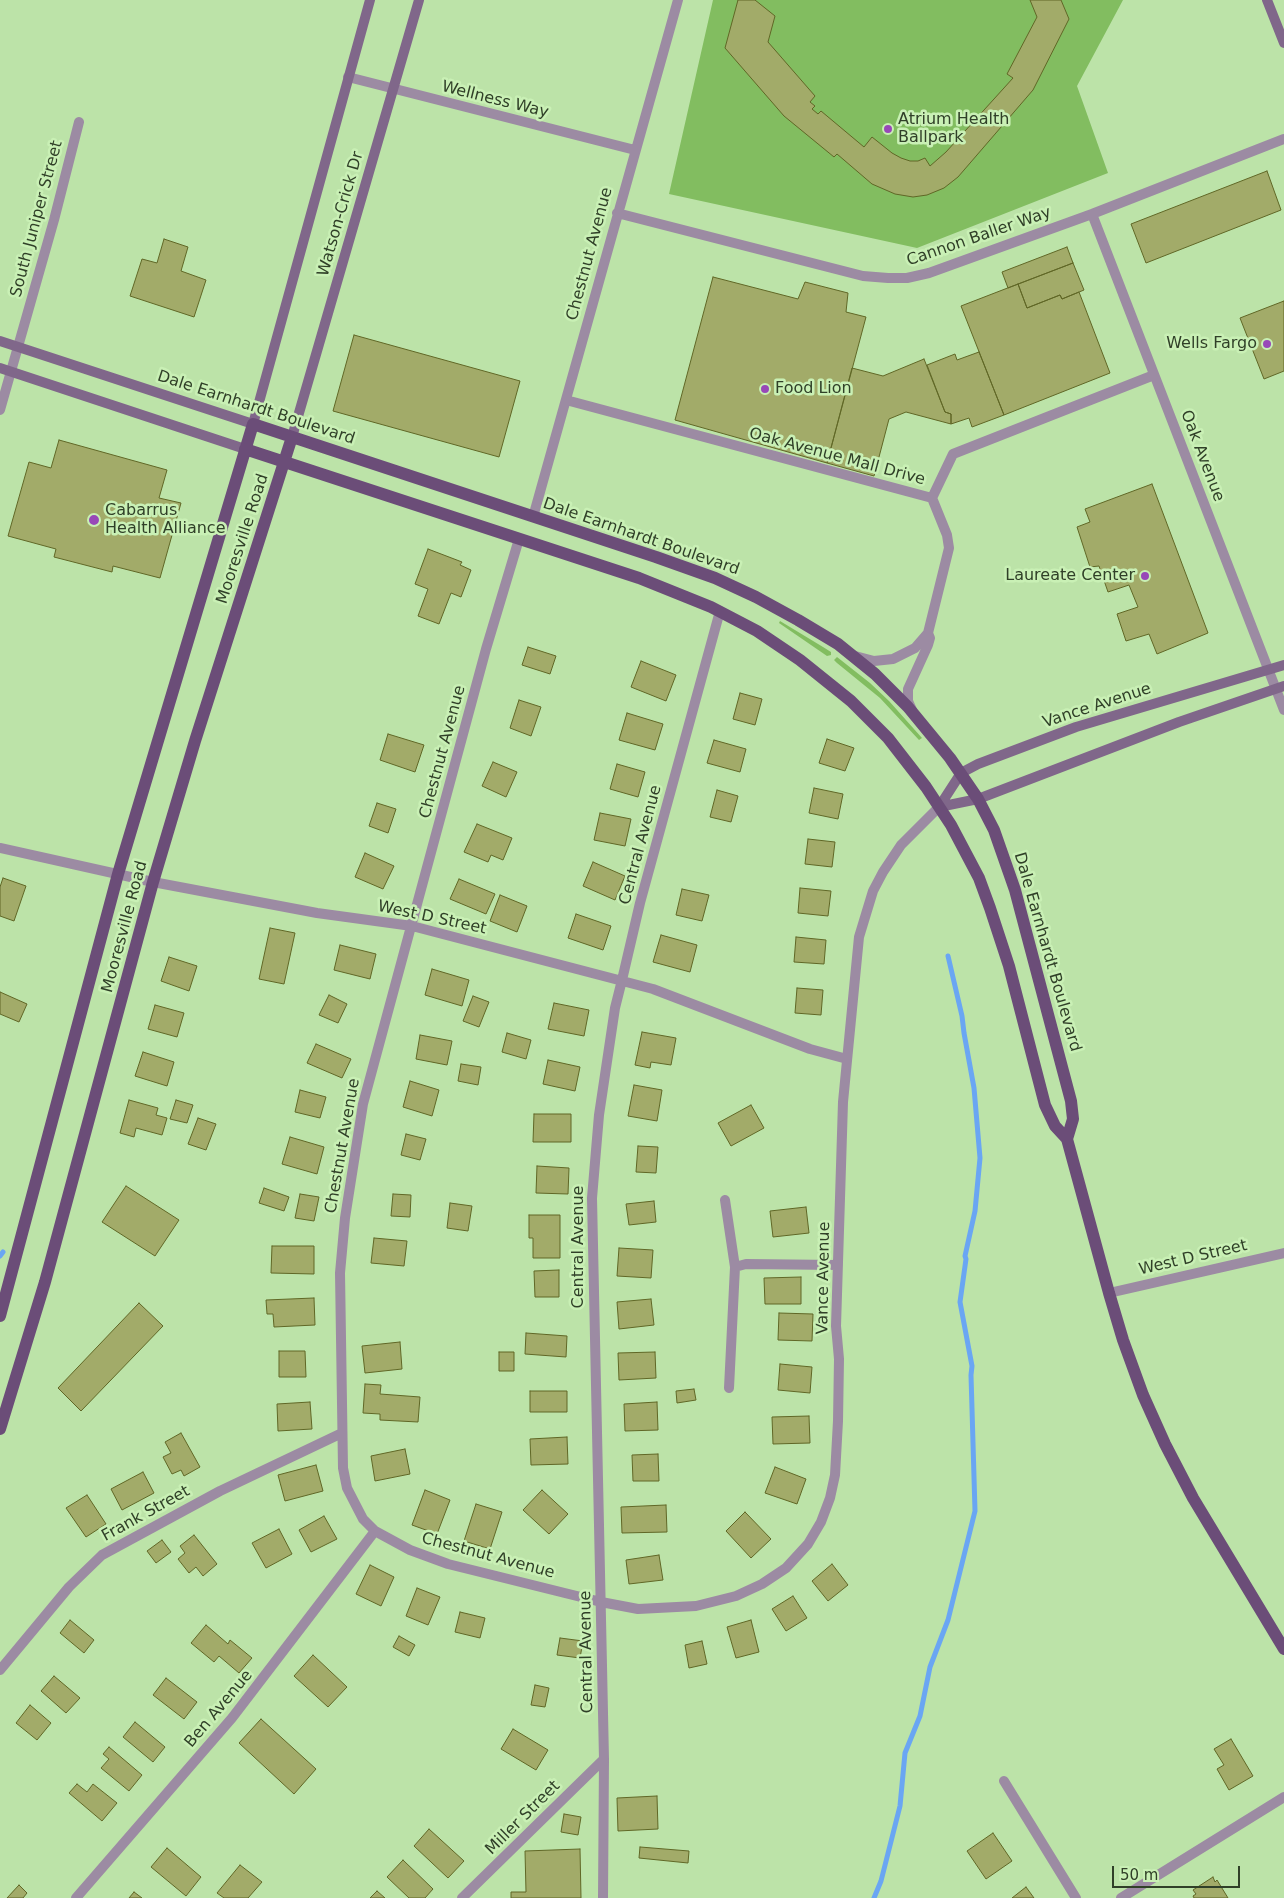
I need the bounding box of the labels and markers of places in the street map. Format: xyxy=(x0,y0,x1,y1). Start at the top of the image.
place label: Atrium Health Ballpark xyxy=(898,110,1009,148)
marker: Atrium Health Ballpark xyxy=(882,123,894,135)
place label: Wells Fargo xyxy=(1166,334,1257,354)
marker: Wells Fargo xyxy=(1261,338,1273,350)
place label: Food Lion xyxy=(775,379,852,399)
marker: Food Lion xyxy=(759,383,771,395)
place label: Cabarrus Health Alliance xyxy=(105,501,225,539)
marker: Cabarrus Health Alliance xyxy=(87,513,101,527)
place label: Laureate Center xyxy=(1005,566,1135,586)
marker: Laureate Center xyxy=(1139,570,1151,582)

